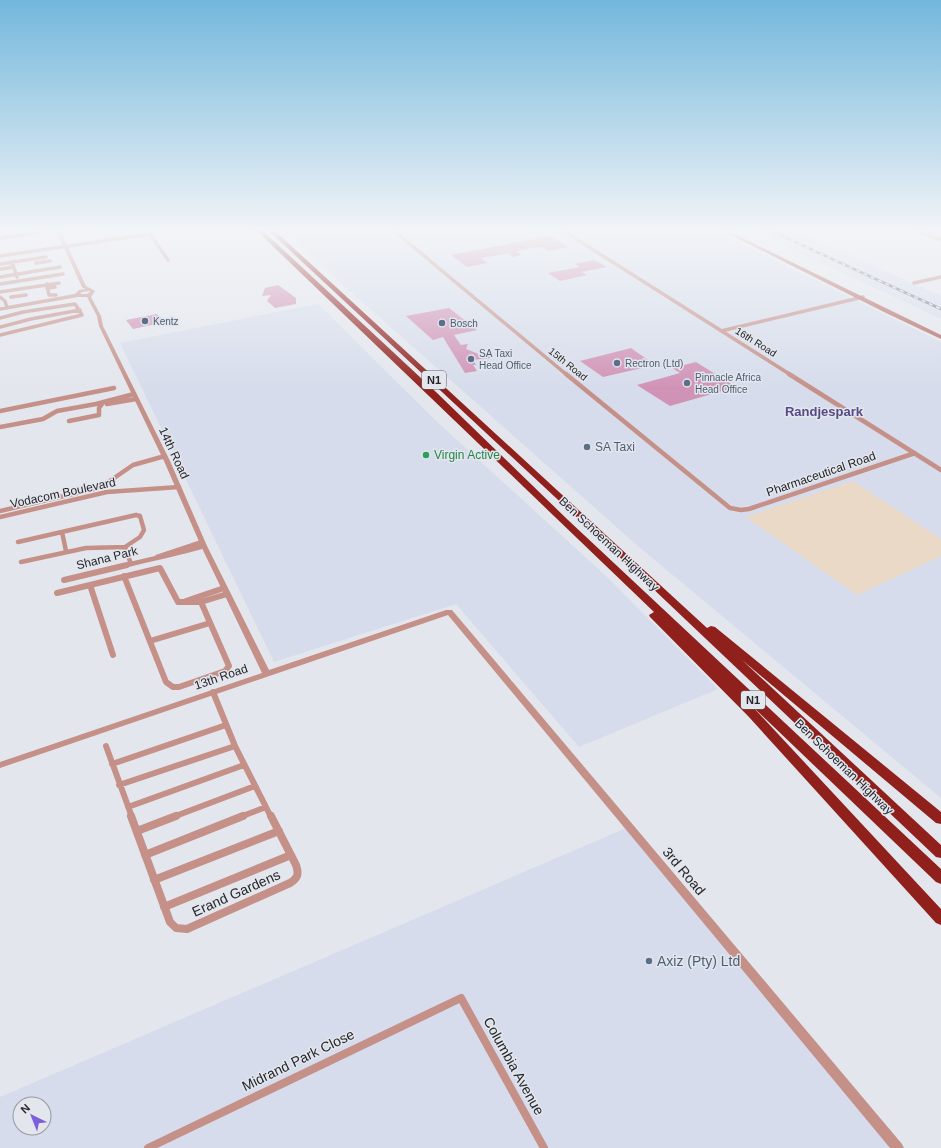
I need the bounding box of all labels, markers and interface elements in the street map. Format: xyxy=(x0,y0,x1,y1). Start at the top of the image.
marker: Kentz xyxy=(140,316,150,326)
place label: Kentz xyxy=(153,316,179,327)
marker: Bosch xyxy=(437,318,447,328)
place label: Bosch xyxy=(450,318,478,329)
street label: 16th Road xyxy=(734,325,778,359)
street label: 15th Road xyxy=(547,345,589,383)
place label: SA Taxi Head Office xyxy=(479,348,532,371)
marker: SA Taxi Head Office xyxy=(466,354,476,364)
marker: Rectron (Ltd) xyxy=(612,358,622,368)
place label: Rectron (Ltd) xyxy=(625,358,683,369)
road number: N1 xyxy=(422,371,446,389)
place label: Pinnacle Africa Head Office xyxy=(695,372,762,395)
marker: Pinnacle Africa Head Office xyxy=(682,378,692,388)
district label: Randjespark xyxy=(785,404,864,419)
street label: 14th Road xyxy=(156,425,192,481)
place label: SA Taxi xyxy=(595,440,635,454)
marker: SA Taxi xyxy=(582,442,592,452)
place label: Virgin Active xyxy=(434,448,500,462)
street label: Pharmaceutical Road xyxy=(764,449,878,499)
marker: Virgin Active xyxy=(421,450,431,460)
street label: Vodacom Boulevard xyxy=(9,475,117,511)
street label: Ben Schoeman Highway xyxy=(556,494,662,594)
street label: Shana Park xyxy=(75,543,140,572)
street label: 13th Road xyxy=(193,661,249,693)
road number: N1 xyxy=(741,691,765,709)
street label: Ben Schoeman Highway xyxy=(792,716,896,818)
street label: 3rd Road xyxy=(659,844,709,898)
street label: Erand Gardens xyxy=(189,866,283,920)
place label: Axiz (Pty) Ltd xyxy=(657,953,740,969)
marker: Axiz (Pty) Ltd xyxy=(644,956,654,966)
street label: Columbia Avenue xyxy=(480,1014,548,1118)
street label: Midrand Park Close xyxy=(239,1026,357,1094)
north arrow xyxy=(12,1096,52,1136)
text: N xyxy=(18,1102,32,1116)

